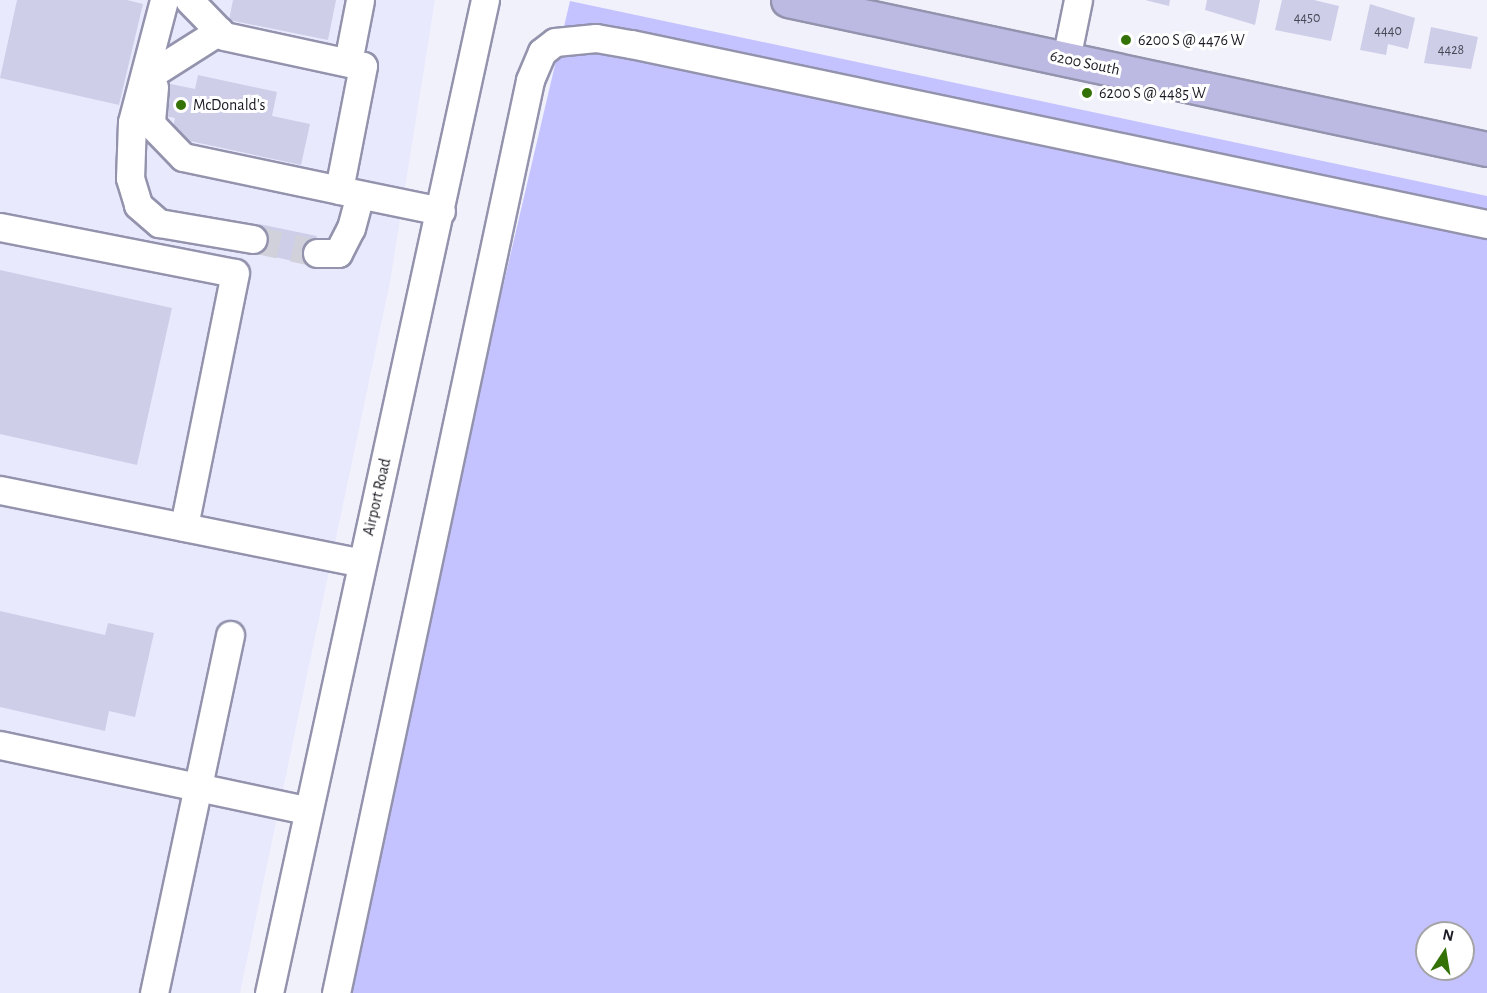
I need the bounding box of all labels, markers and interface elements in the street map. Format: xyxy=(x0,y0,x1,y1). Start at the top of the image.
house number: 4450 xyxy=(1294,10,1320,26)
house number: 4440 xyxy=(1374,23,1402,39)
place label: 6200 S @ 4476 W xyxy=(1138,30,1245,50)
marker: 6200 S @ 4476 W xyxy=(1119,33,1133,47)
house number: 4428 xyxy=(1438,42,1464,58)
street label: 6200 South xyxy=(1048,46,1122,80)
place label: 6200 S @ 4485 W xyxy=(1099,83,1206,103)
marker: 6200 S @ 4485 W xyxy=(1080,86,1094,100)
place label: McDonald's xyxy=(193,95,265,115)
marker: McDonald's xyxy=(174,98,188,112)
street label: Airport Road xyxy=(359,456,395,538)
north arrow xyxy=(1415,921,1475,981)
text: N xyxy=(1441,926,1455,944)

